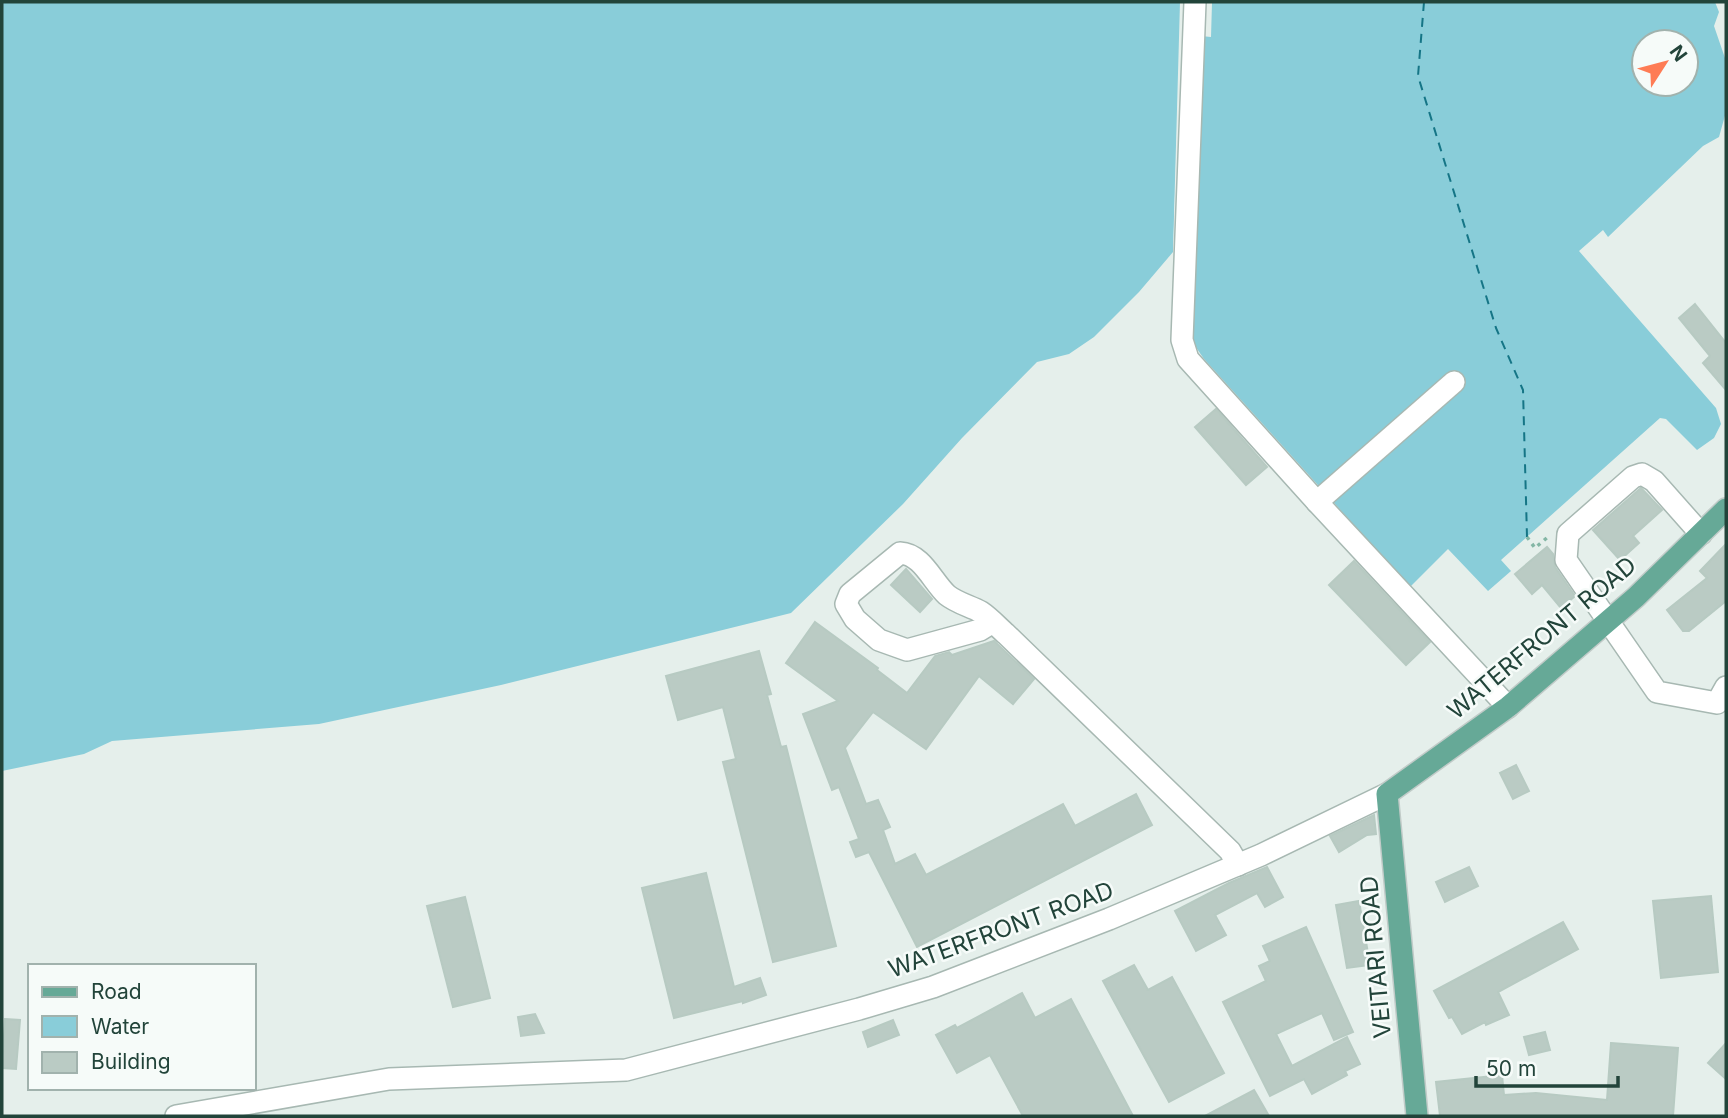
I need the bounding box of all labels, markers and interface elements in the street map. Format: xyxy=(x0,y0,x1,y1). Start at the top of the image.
north arrow xyxy=(1630,28,1700,98)
text: N xyxy=(1665,41,1692,66)
street label: WATERFRONT ROAD xyxy=(1441,550,1642,725)
street label: WATERFRONT ROAD xyxy=(884,875,1117,984)
street label: VEITARI ROAD xyxy=(1354,875,1397,1039)
legend xyxy=(28,964,256,1090)
text: Road xyxy=(91,979,142,1004)
text: Water xyxy=(91,1014,149,1039)
scale bar xyxy=(1476,1044,1618,1088)
text: Building xyxy=(91,1049,171,1074)
text: 50 m xyxy=(1486,1056,1536,1081)

